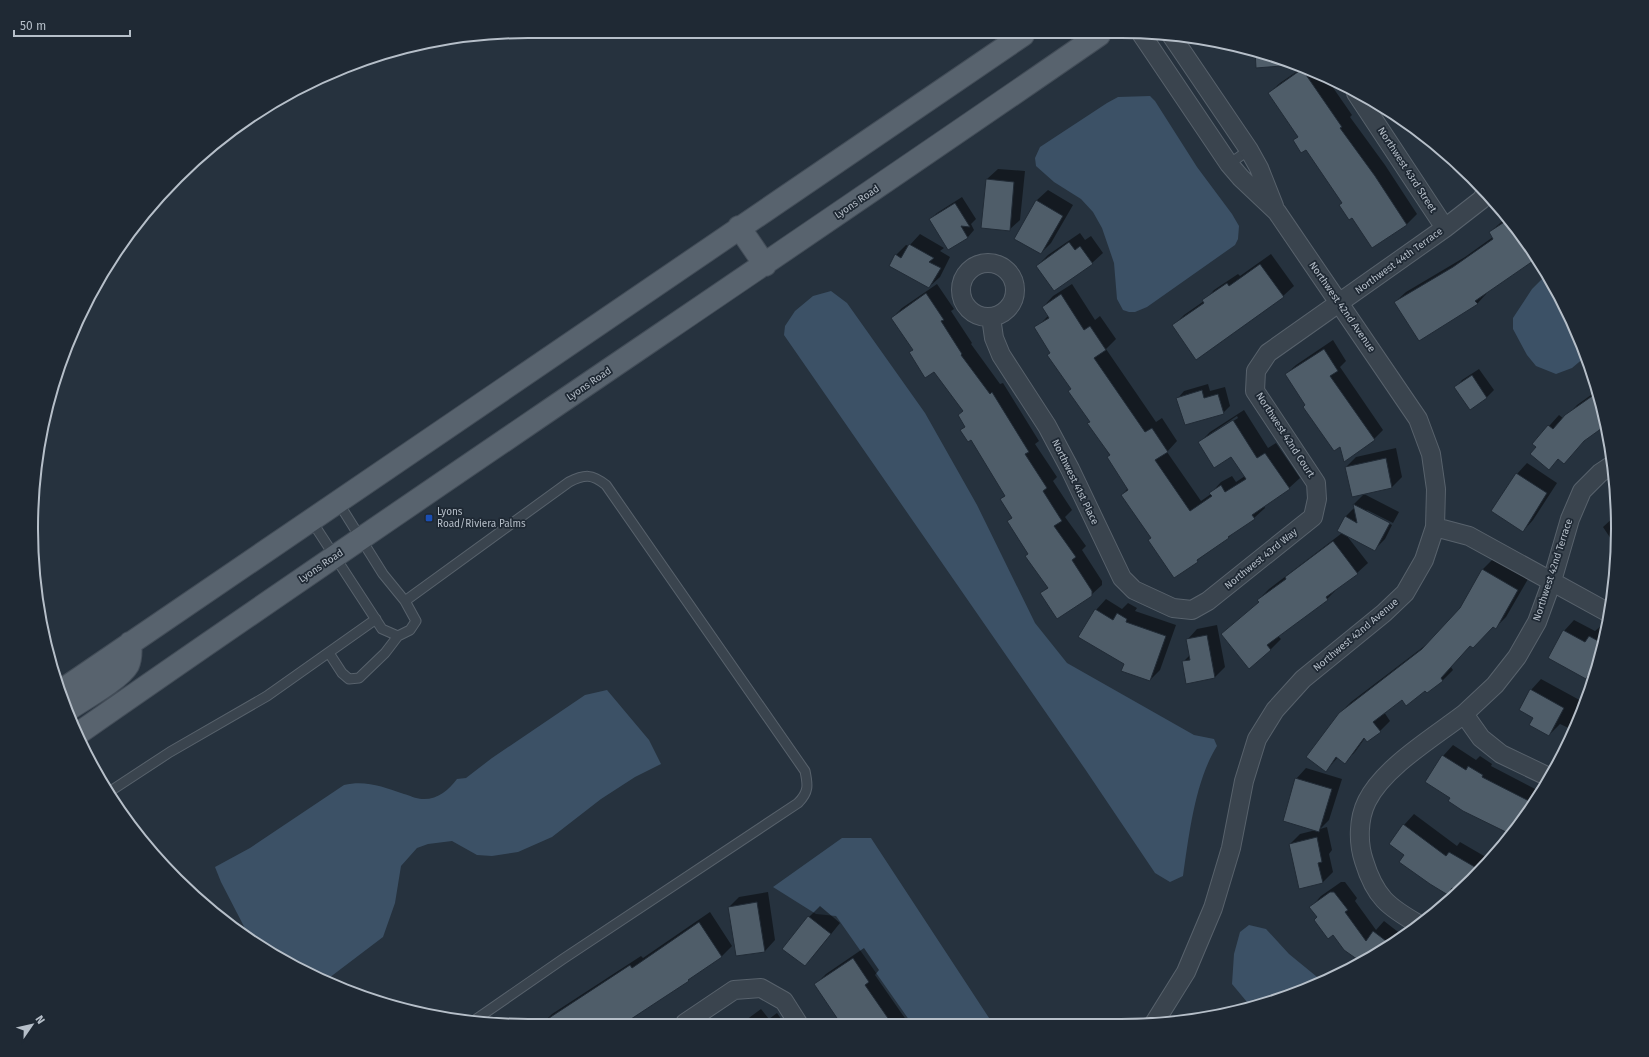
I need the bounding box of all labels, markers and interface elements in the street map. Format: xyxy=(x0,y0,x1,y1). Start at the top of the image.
scale bar xyxy=(14,12,130,38)
text: 50 m xyxy=(20,19,46,33)
street label: Northwest 43rd Street xyxy=(1375,125,1439,215)
street label: Lyons Road xyxy=(832,183,882,221)
street label: Northwest 44th Terrace xyxy=(1353,225,1445,297)
street label: Northwest 42nd Avenue xyxy=(1306,260,1378,354)
street label: Lyons Road xyxy=(564,365,614,403)
street label: Northwest 42nd Court xyxy=(1253,390,1317,480)
street label: Northwest 41st Place xyxy=(1049,437,1101,527)
place label: Lyons Road/Riviera Palms xyxy=(437,506,526,530)
marker: Lyons Road/Riviera Palms xyxy=(424,513,434,523)
street label: Northwest 42nd Terrace xyxy=(1531,517,1575,623)
street label: Northwest 43rd Way xyxy=(1222,526,1300,592)
street label: Lyons Road xyxy=(296,547,346,585)
street label: Northwest 42nd Avenue xyxy=(1311,596,1401,674)
north arrow xyxy=(12,1005,52,1045)
text: N xyxy=(32,1013,47,1026)

